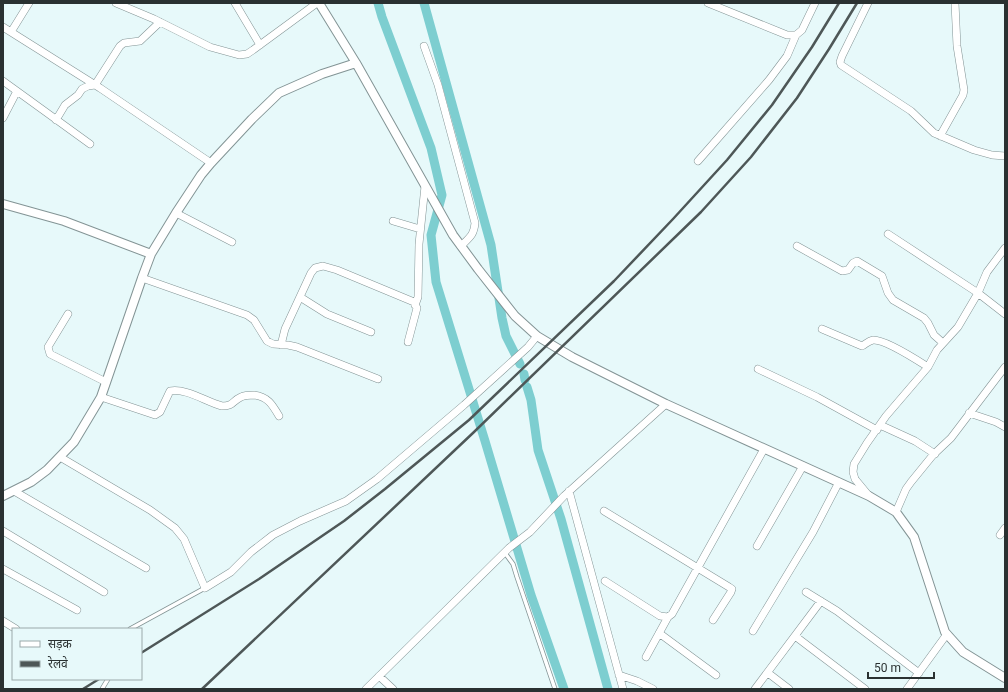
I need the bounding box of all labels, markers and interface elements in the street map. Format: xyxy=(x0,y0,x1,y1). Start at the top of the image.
legend xyxy=(12,628,142,680)
text: सड़क xyxy=(48,637,73,651)
scale bar xyxy=(868,654,934,680)
text: रेलवे xyxy=(48,656,68,671)
text: 50 m xyxy=(874,661,901,675)

